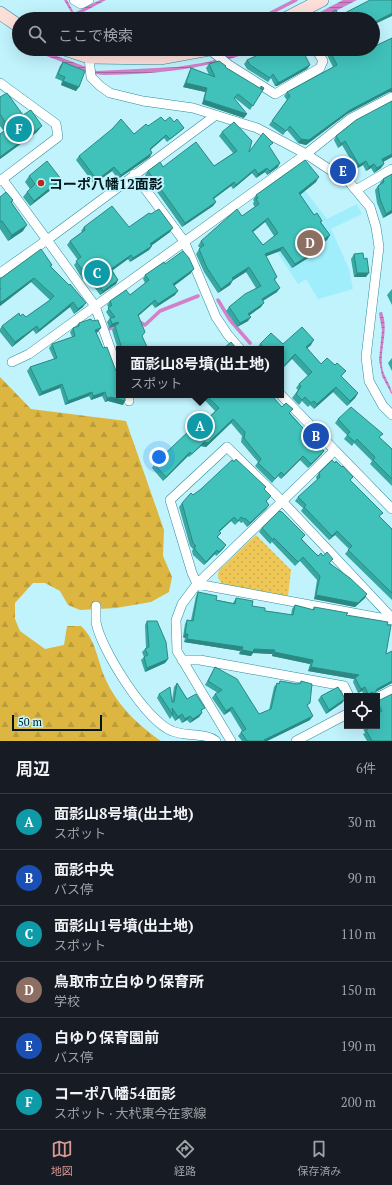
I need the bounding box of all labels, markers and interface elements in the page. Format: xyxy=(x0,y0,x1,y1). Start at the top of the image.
search box xyxy=(12,12,380,56)
icon: search xyxy=(26,23,48,45)
text: ここで検索 xyxy=(58,25,133,45)
pin: F xyxy=(6,114,32,144)
pin: E xyxy=(330,156,356,186)
place label: コーポ八幡12面影 xyxy=(49,174,163,193)
marker: コーポ八幡12面影 xyxy=(36,178,46,188)
pin: D xyxy=(297,228,323,258)
pin: C xyxy=(84,258,110,288)
popup xyxy=(116,346,284,398)
text: 面影山8号墳(出土地) xyxy=(130,353,270,373)
text: スポット xyxy=(130,374,182,392)
pin: A xyxy=(187,411,213,441)
pin: B xyxy=(303,421,329,451)
your location xyxy=(149,447,169,467)
map controls xyxy=(344,693,380,729)
button: locate xyxy=(344,693,380,729)
scale bar xyxy=(12,713,102,732)
text: 50 m xyxy=(18,715,42,729)
text: 周辺 xyxy=(16,757,50,780)
text: 6件 xyxy=(356,759,376,777)
text: 面影山8号墳(出土地) xyxy=(54,803,194,823)
text: A xyxy=(24,813,34,831)
text: 30 m xyxy=(348,813,376,831)
text: スポット xyxy=(54,824,106,842)
text: 面影中央 xyxy=(54,859,114,879)
text: B xyxy=(25,869,33,887)
text: 90 m xyxy=(348,869,376,887)
text: バス停 xyxy=(54,880,93,898)
text: 面影山1号墳(出土地) xyxy=(54,915,194,935)
text: C xyxy=(25,925,33,943)
text: 110 m xyxy=(341,925,376,943)
text: スポット xyxy=(54,936,106,954)
text: 鳥取市立白ゆり保育所 xyxy=(54,971,204,991)
text: D xyxy=(24,981,34,999)
text: 150 m xyxy=(341,981,376,999)
text: 学校 xyxy=(54,992,80,1010)
text: 白ゆり保育園前 xyxy=(54,1027,159,1047)
text: E xyxy=(25,1037,33,1055)
text: 190 m xyxy=(341,1037,376,1055)
text: バス停 xyxy=(54,1048,93,1066)
text: コーポ八幡54面影 xyxy=(54,1083,176,1103)
text: F xyxy=(25,1093,33,1111)
text: 200 m xyxy=(341,1093,376,1111)
text: スポット · 大杙東今在家線 xyxy=(54,1104,206,1122)
tab: 地図 xyxy=(51,1138,73,1178)
tab: 経路 xyxy=(174,1138,196,1178)
tab: 保存済み xyxy=(297,1138,341,1178)

